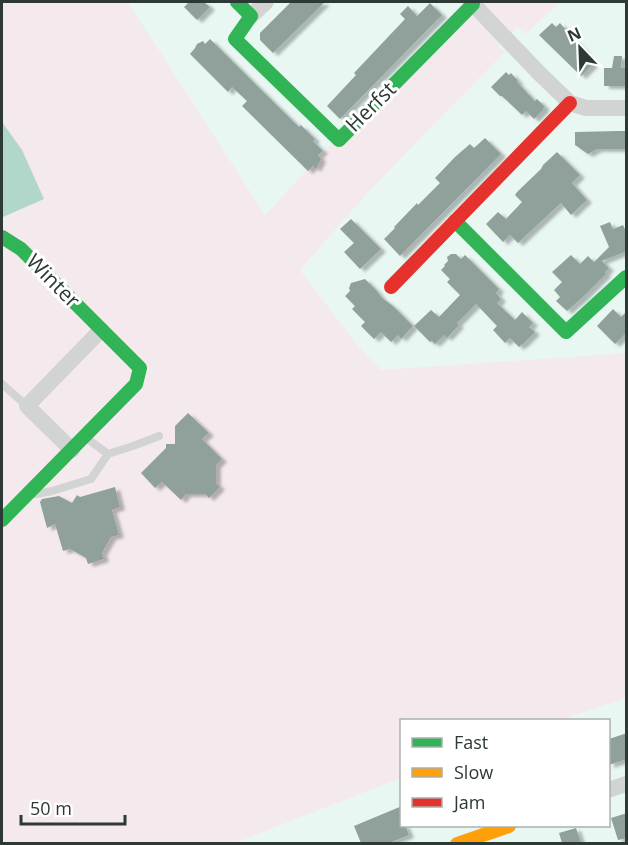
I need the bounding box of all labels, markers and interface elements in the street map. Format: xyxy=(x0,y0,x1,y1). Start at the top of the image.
north arrow xyxy=(550,18,610,78)
text: N xyxy=(564,22,584,47)
street label: Herfst xyxy=(339,75,402,138)
street label: Winter xyxy=(21,247,87,314)
legend xyxy=(400,719,610,827)
text: Fast xyxy=(454,730,488,754)
text: Slow xyxy=(454,760,493,784)
scale bar xyxy=(21,788,124,826)
text: Jam xyxy=(452,790,486,814)
text: 50 m xyxy=(30,796,72,820)

